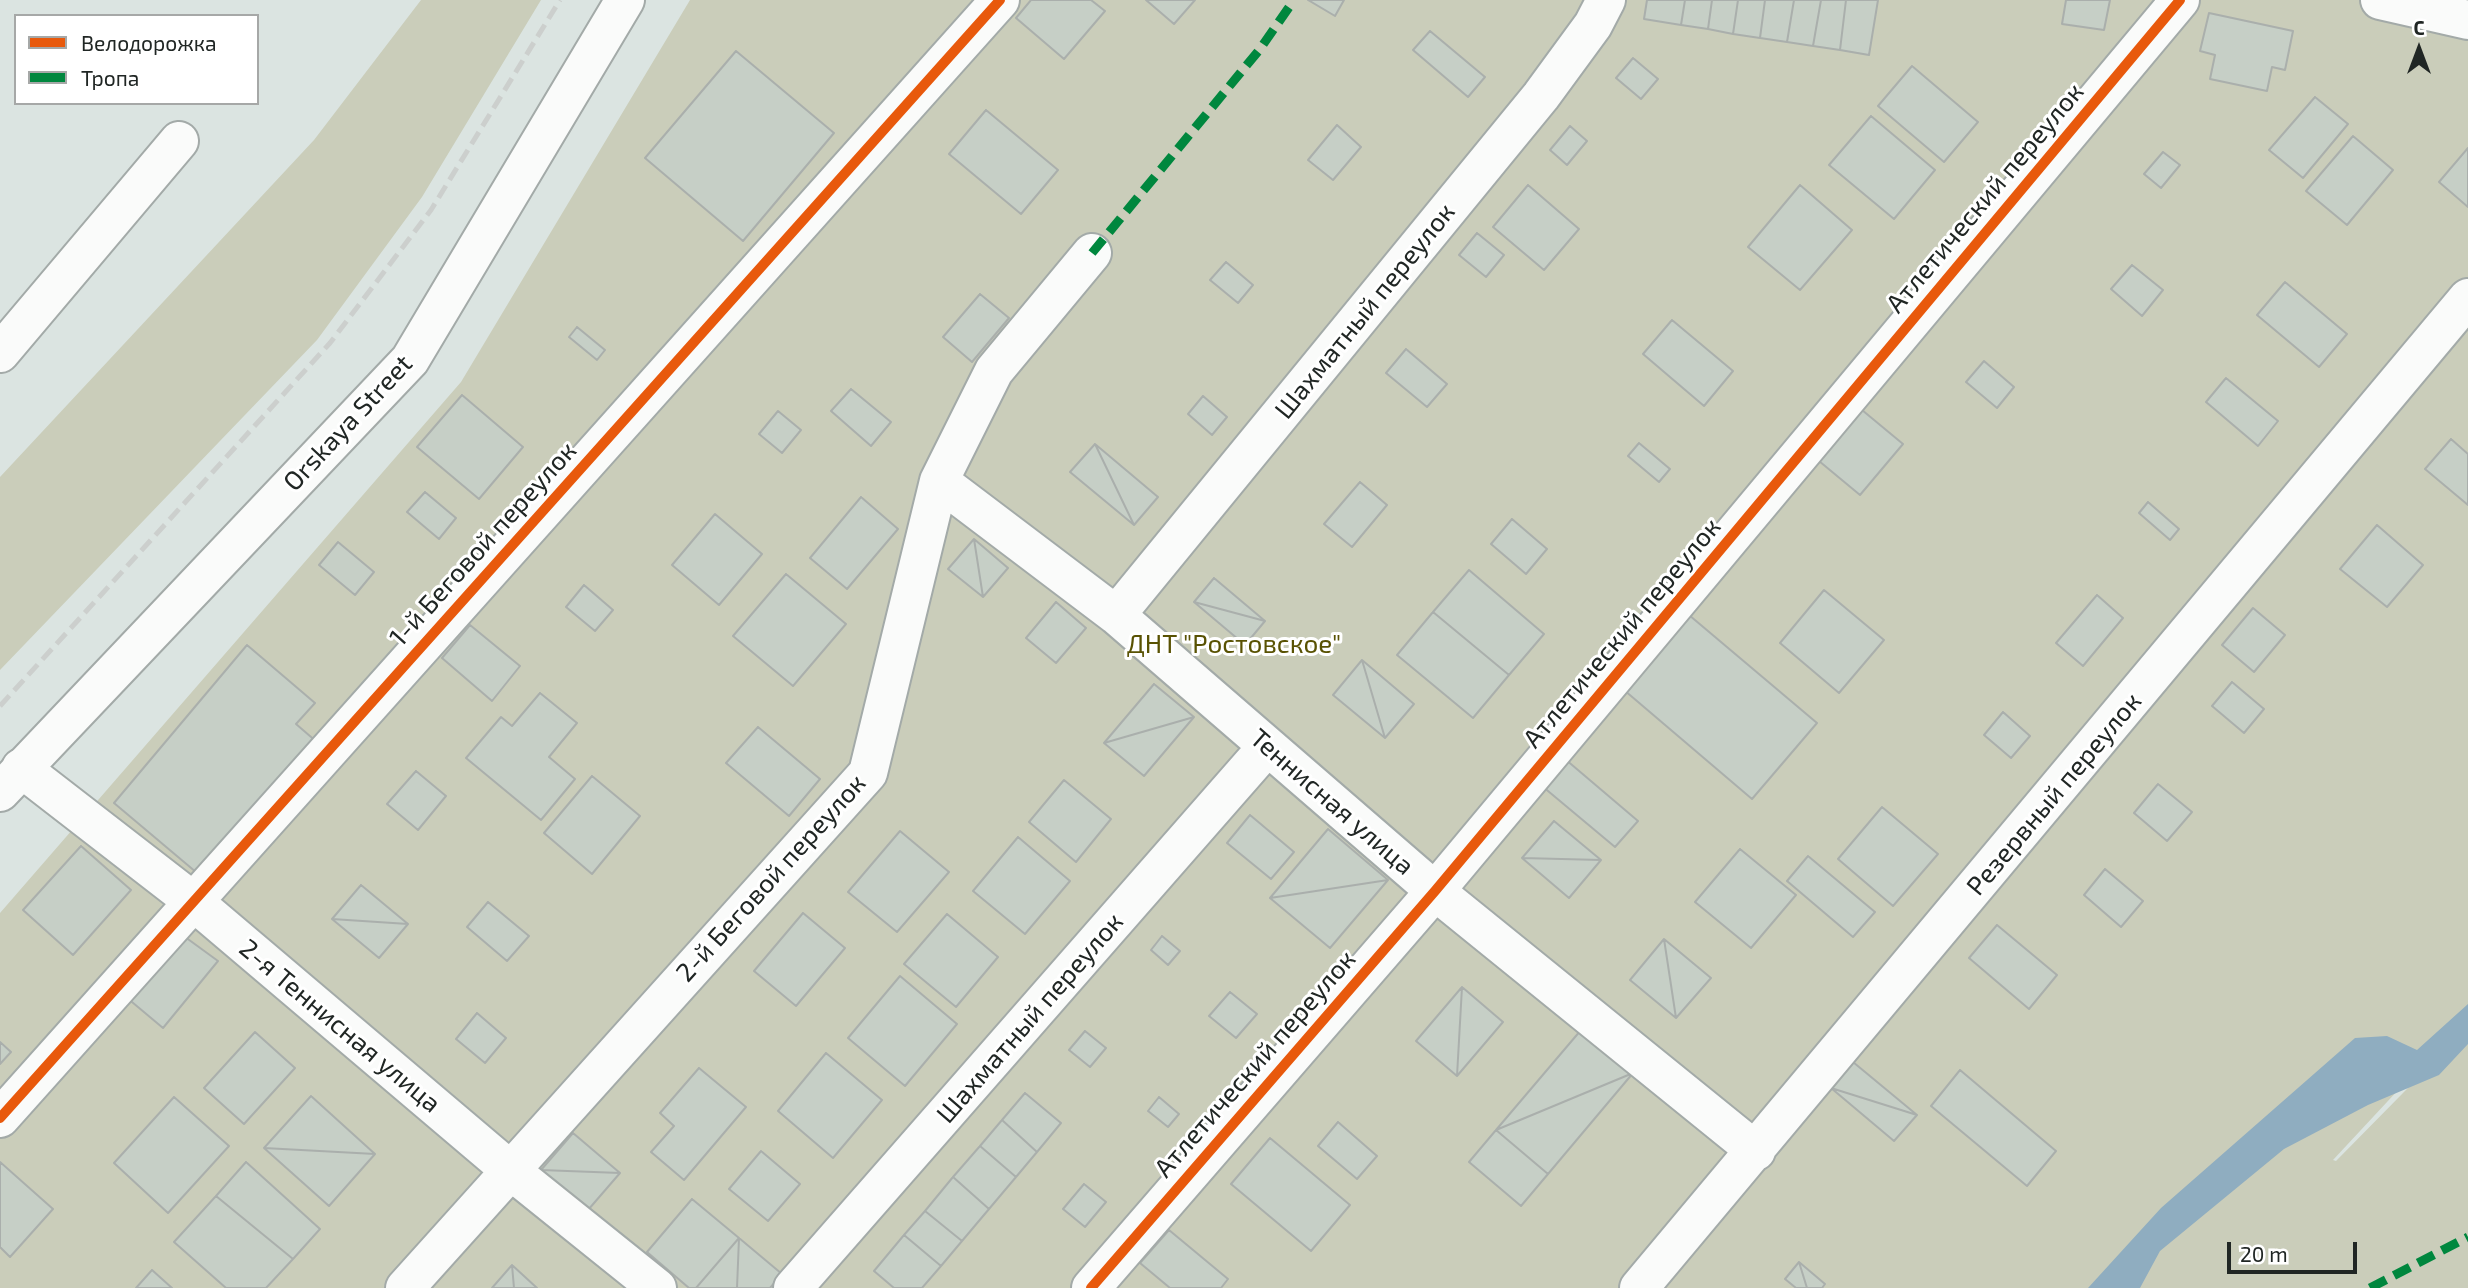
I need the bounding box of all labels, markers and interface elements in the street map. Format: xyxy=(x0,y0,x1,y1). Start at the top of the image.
legend xyxy=(14,14,259,105)
north arrow xyxy=(2384,14,2454,84)
text: С xyxy=(2413,16,2425,39)
text: Велодорожка xyxy=(81,30,217,55)
text: Тропа xyxy=(81,65,139,90)
street label: Атлетический переулок xyxy=(1880,77,2090,319)
street label: Шахматный переулок xyxy=(1268,197,1462,425)
street label: Orskaya Street xyxy=(277,349,419,497)
street label: 1-й Беговой переулок xyxy=(383,435,583,653)
street label: Атлетический переулок xyxy=(1517,512,1727,754)
park label: ДНТ "Ростовское" xyxy=(1127,628,1341,660)
street label: Резервный переулок xyxy=(1960,686,2148,902)
street label: Теннисная улица xyxy=(1244,722,1420,882)
street label: 2-й Беговой переулок xyxy=(670,768,872,988)
street label: Шахматный переулок xyxy=(930,907,1130,1129)
street label: 2-я Теннисная улица xyxy=(233,933,447,1119)
street label: Атлетический переулок xyxy=(1148,944,1362,1184)
scale bar xyxy=(2230,1228,2360,1272)
text: 20 m xyxy=(2240,1241,2288,1266)

